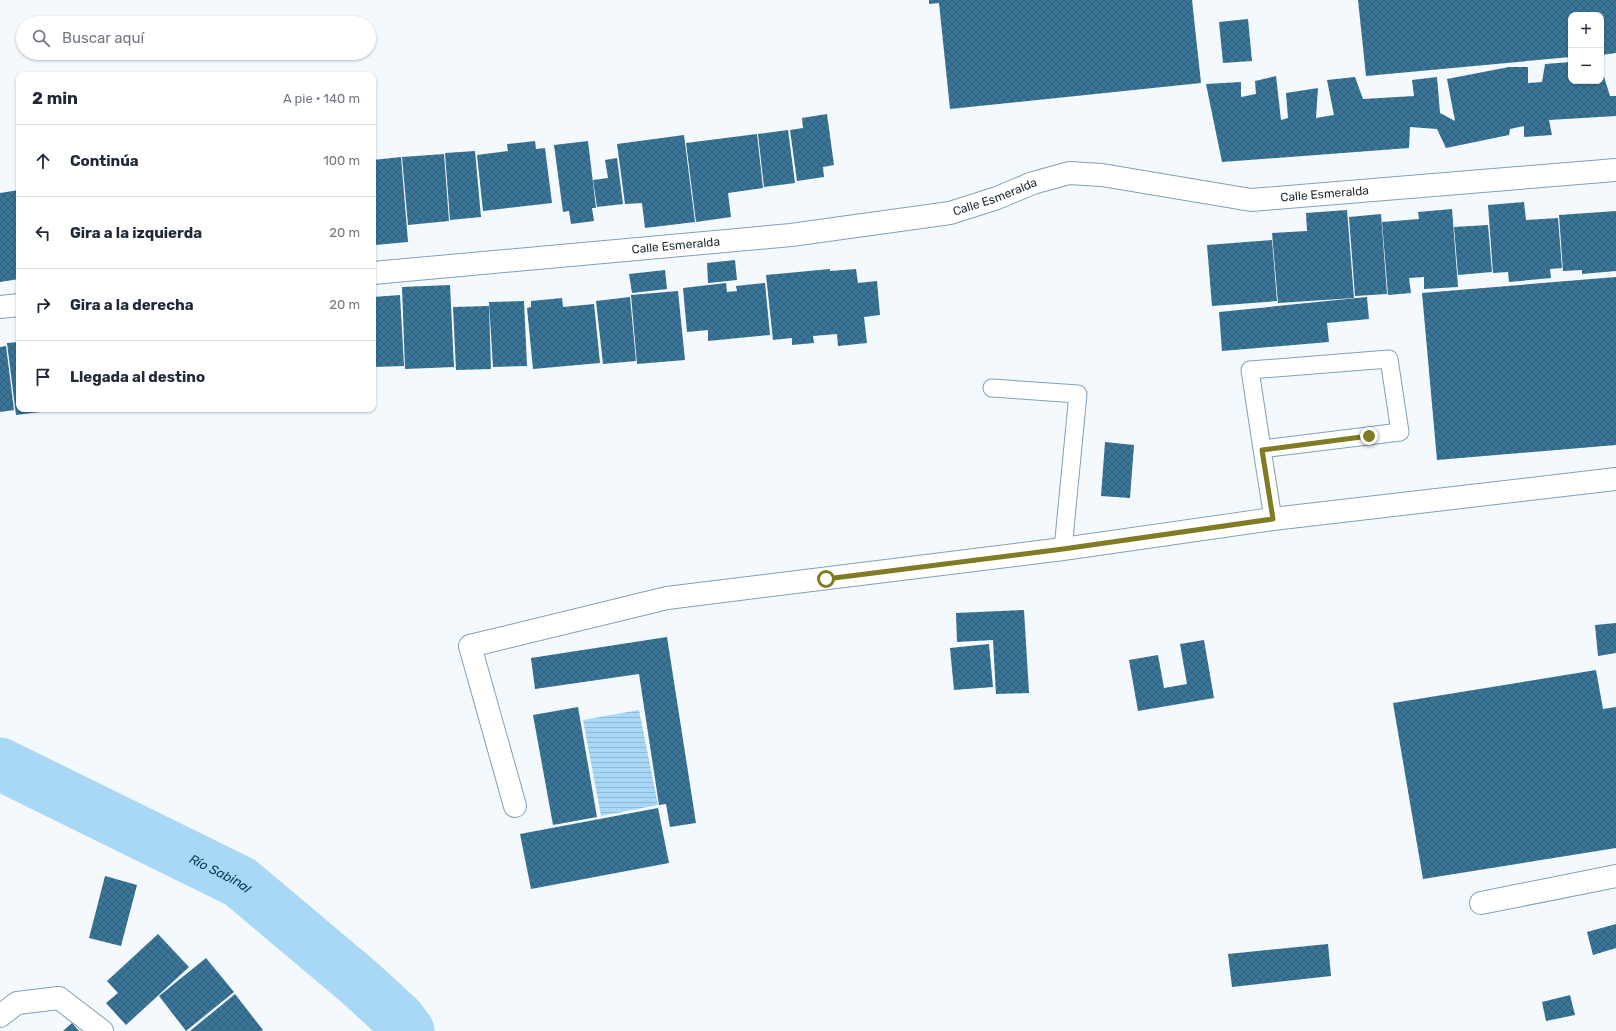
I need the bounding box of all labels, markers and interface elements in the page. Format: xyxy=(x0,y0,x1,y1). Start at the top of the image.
map controls xyxy=(1568,12,1604,84)
button: + xyxy=(1568,12,1604,48)
search box xyxy=(16,16,376,60)
icon: search xyxy=(30,27,52,49)
text: Buscar aquí xyxy=(62,29,144,47)
button: − xyxy=(1568,48,1604,84)
text: 2 min xyxy=(32,88,78,108)
text: A pie · 140 m xyxy=(283,91,360,106)
icon: ahead xyxy=(32,150,54,172)
text: Continúa xyxy=(70,152,139,170)
text: 100 m xyxy=(323,153,360,168)
street label: Calle Esmeralda xyxy=(951,175,1039,219)
street label: Calle Esmeralda xyxy=(1280,183,1369,205)
icon: left xyxy=(32,222,54,244)
text: Gira a la izquierda xyxy=(70,224,202,242)
text: 20 m xyxy=(329,225,360,240)
street label: Calle Esmeralda xyxy=(631,234,721,256)
icon: right xyxy=(32,294,54,316)
text: Gira a la derecha xyxy=(70,296,194,314)
text: 20 m xyxy=(329,297,360,312)
icon: arrive xyxy=(32,366,54,388)
text: Llegada al destino xyxy=(70,368,205,386)
route end xyxy=(1360,427,1378,445)
route start xyxy=(817,570,835,588)
water label: Río Sabinal xyxy=(187,851,255,897)

